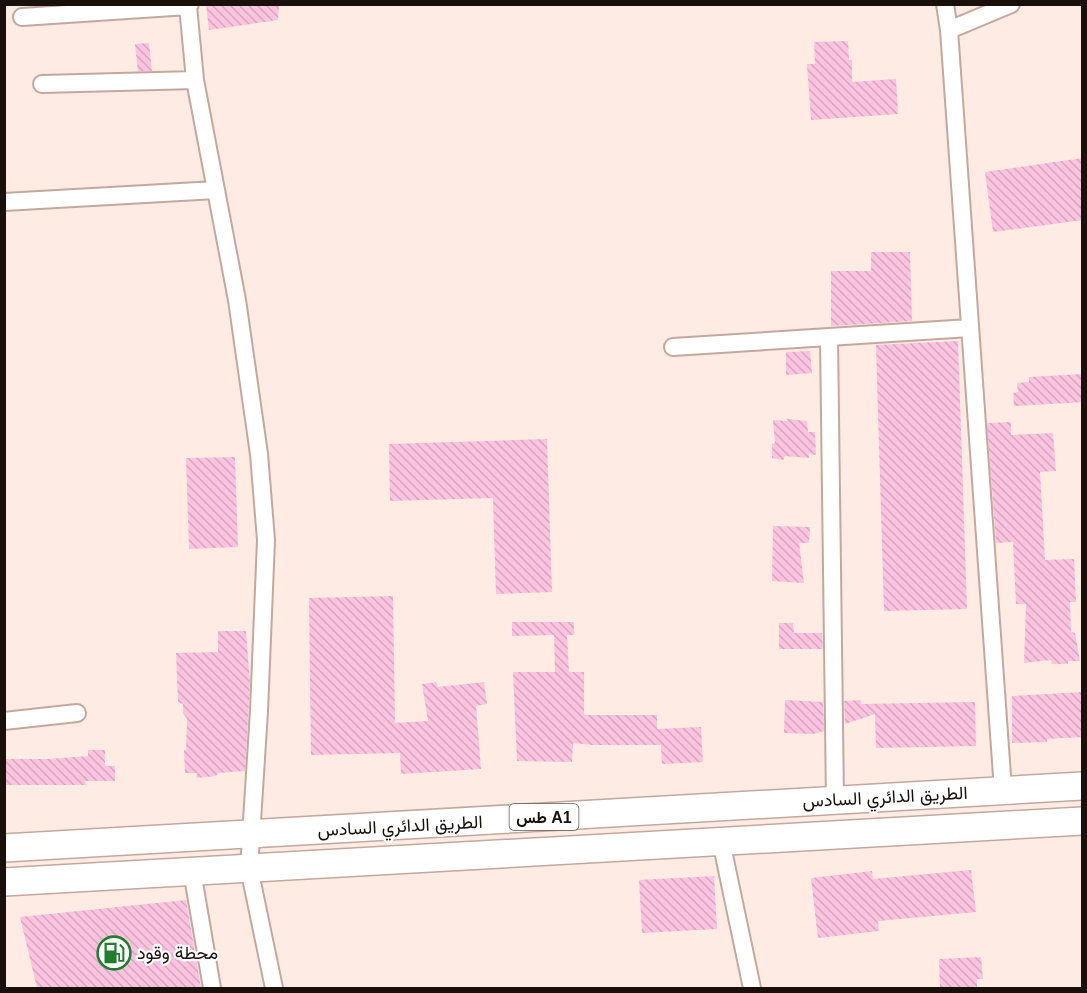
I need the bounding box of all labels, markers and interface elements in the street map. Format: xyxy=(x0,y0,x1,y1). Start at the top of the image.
street label: الطريق الدائري السادس xyxy=(802,783,968,816)
road number: طس A1 xyxy=(510,804,578,830)
street label: الطريق الدائري السادس xyxy=(317,812,483,845)
fuel station icon: محطة وقود xyxy=(96,935,132,971)
place label: محطة وقود xyxy=(137,943,218,964)

